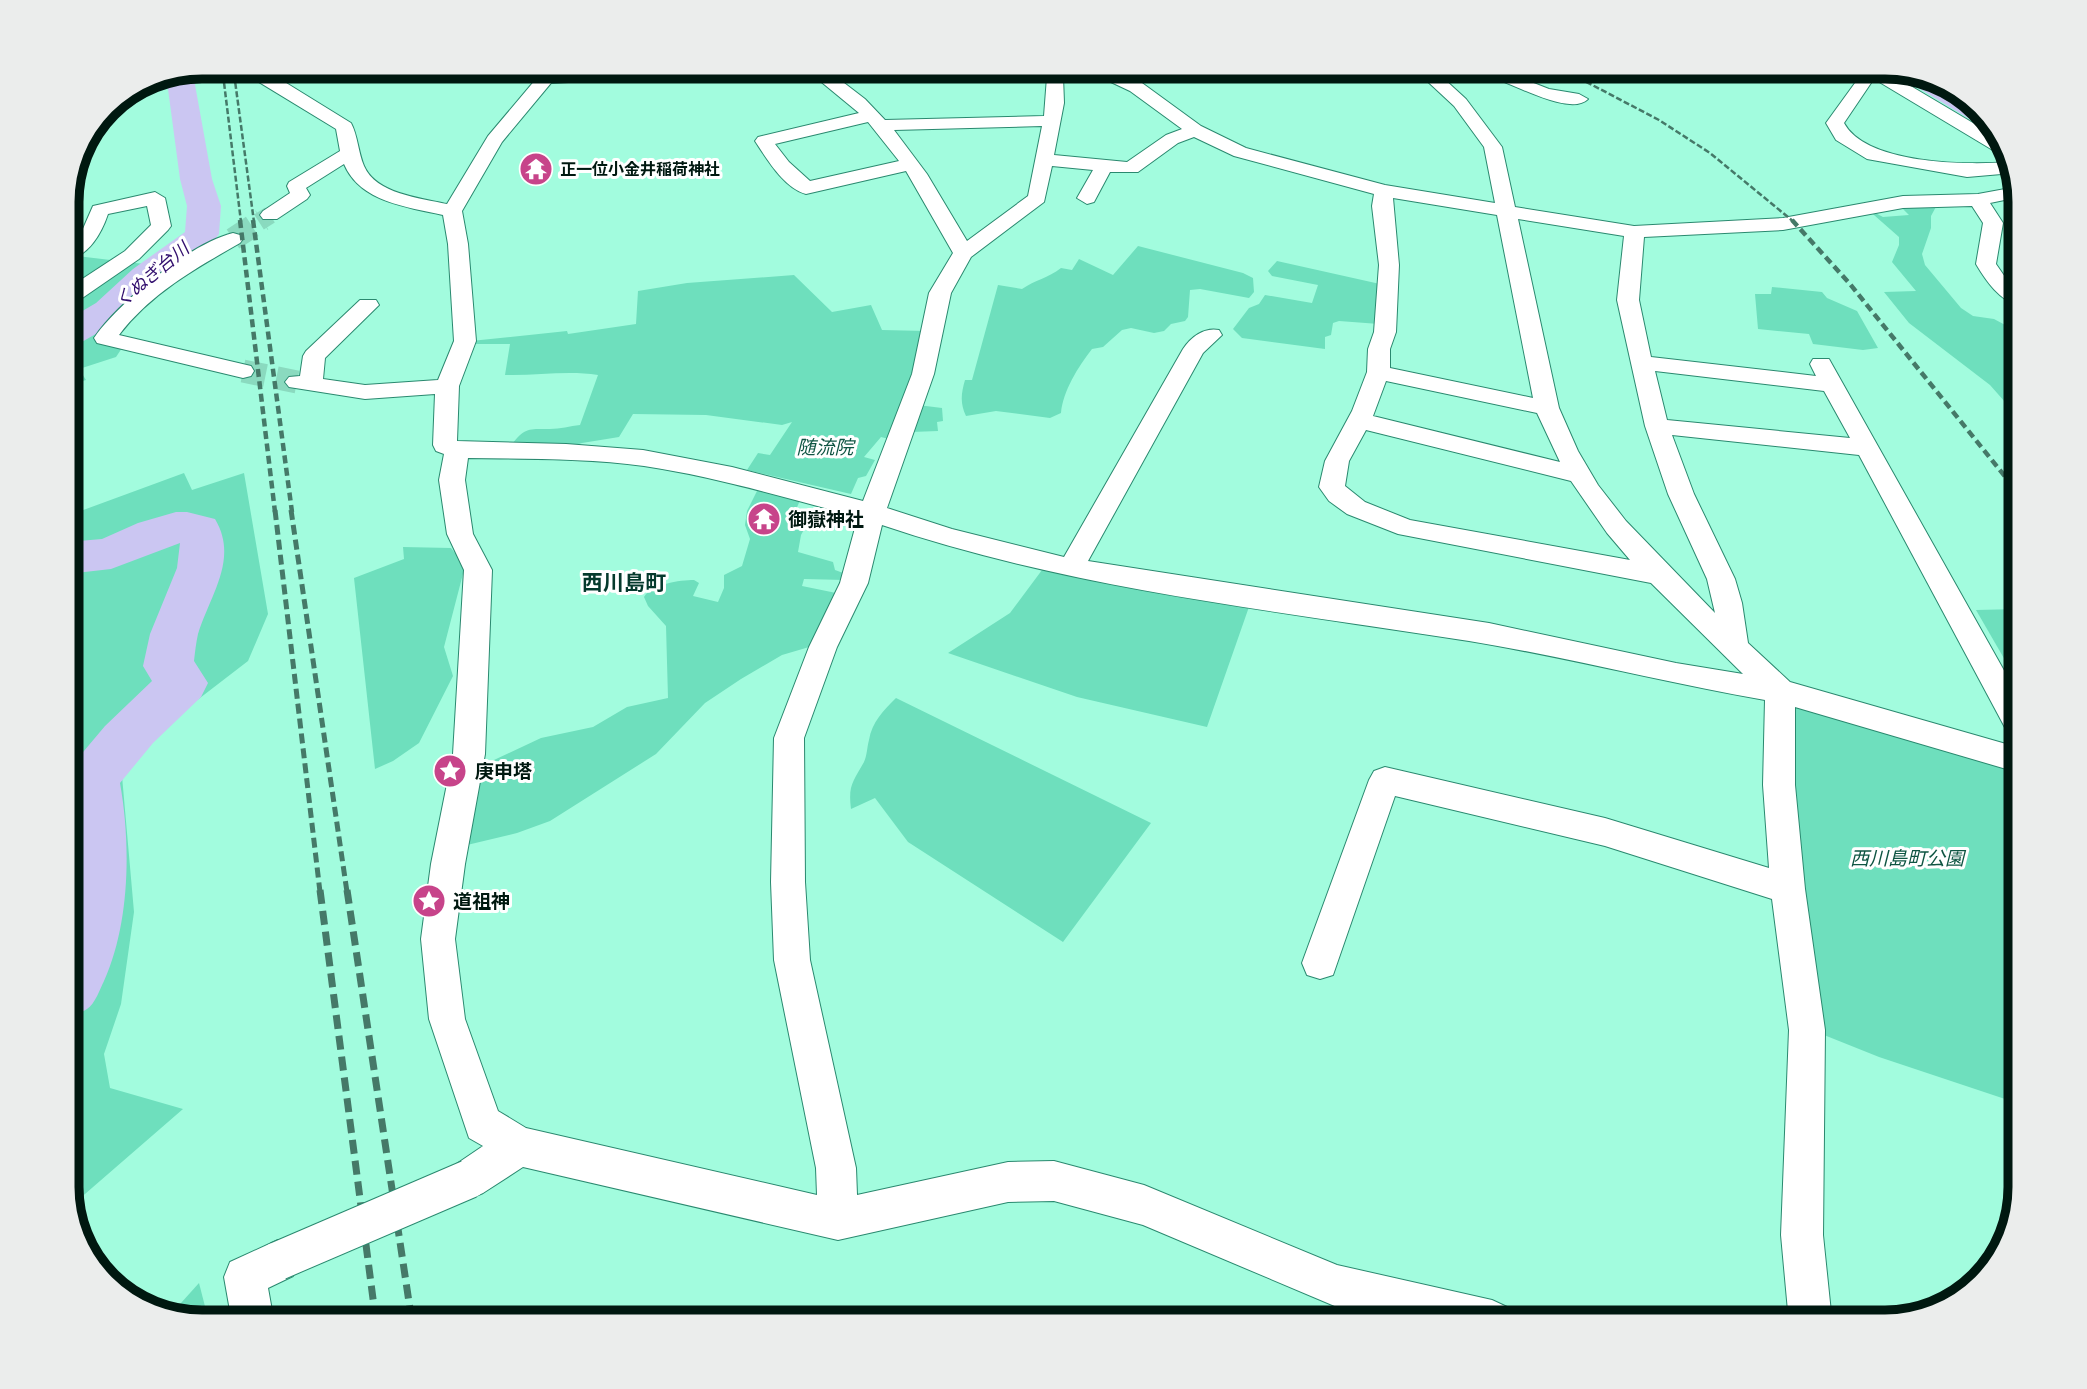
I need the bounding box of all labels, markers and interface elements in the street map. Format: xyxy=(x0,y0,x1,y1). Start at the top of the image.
temple icon: 正一位小金井稲荷神社 xyxy=(517,150,555,188)
place label: 正一位小金井稲荷神社 xyxy=(560,159,720,179)
water label: くぬぎ台川 xyxy=(111,236,195,312)
park label: 随流院 xyxy=(796,436,856,459)
temple icon: 御嶽神社 xyxy=(745,500,783,538)
place label: 御嶽神社 xyxy=(788,508,864,531)
district label: 西川島町 xyxy=(582,570,666,596)
place icon: 庚申塔 xyxy=(431,752,469,790)
place label: 庚申塔 xyxy=(475,760,532,783)
park label: 西川島町公園 xyxy=(1850,847,1967,870)
place icon: 道祖神 xyxy=(410,882,448,920)
place label: 道祖神 xyxy=(453,890,510,913)

